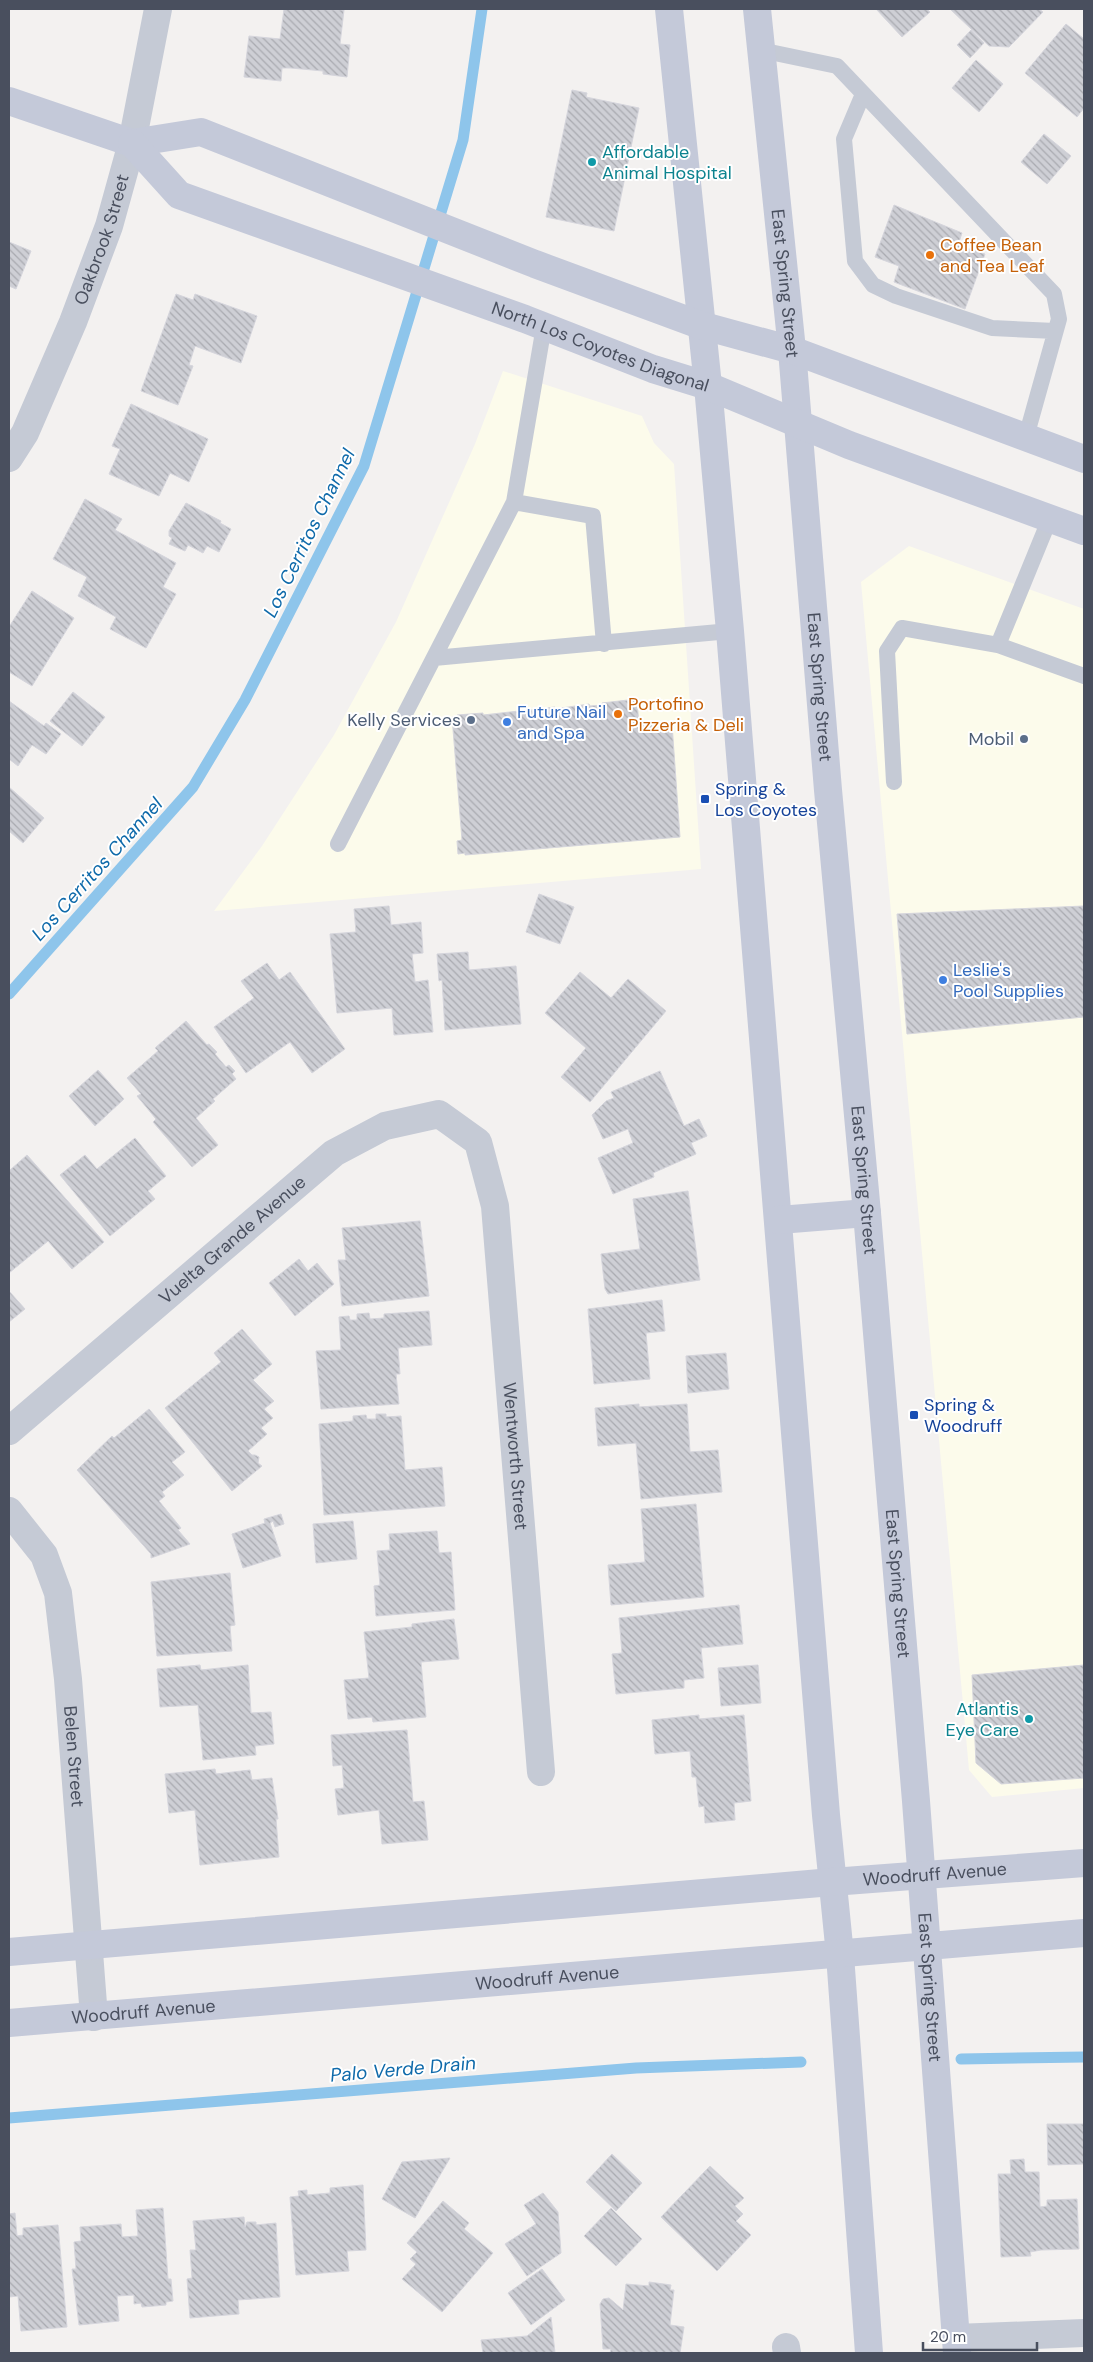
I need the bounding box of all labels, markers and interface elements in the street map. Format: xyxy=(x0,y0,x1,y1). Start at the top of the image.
place label: Affordable Animal Hospital xyxy=(602,140,732,185)
marker: Affordable Animal Hospital xyxy=(586,156,598,168)
street label: Oakbrook Street xyxy=(68,172,135,308)
street label: East Spring Street xyxy=(766,208,805,359)
place label: Coffee Bean and Tea Leaf xyxy=(940,233,1045,278)
marker: Coffee Bean and Tea Leaf xyxy=(924,249,936,261)
street label: North Los Coyotes Diagonal xyxy=(488,296,712,398)
water label: Los Cerritos Channel xyxy=(257,444,361,621)
street label: East Spring Street xyxy=(802,612,838,763)
place label: Portofino Pizzeria & Deli xyxy=(628,692,744,737)
place label: Future Nail and Spa xyxy=(517,700,606,745)
place label: Kelly Services xyxy=(347,708,461,732)
marker: Portofino Pizzeria & Deli xyxy=(612,708,624,720)
marker: Kelly Services xyxy=(465,714,477,726)
marker: Future Nail and Spa xyxy=(501,716,513,728)
place label: Mobil xyxy=(969,727,1014,751)
marker: Mobil xyxy=(1018,733,1030,745)
place label: Spring & Los Coyotes xyxy=(715,777,817,822)
water label: Los Cerritos Channel xyxy=(26,792,168,946)
marker: Spring & Los Coyotes xyxy=(699,793,711,805)
place label: Leslie's Pool Supplies xyxy=(953,958,1064,1003)
marker: Leslie's Pool Supplies xyxy=(937,974,949,986)
street label: East Spring Street xyxy=(845,1105,882,1256)
street label: Vuelta Grande Avenue xyxy=(154,1170,311,1309)
street label: Wentworth Street xyxy=(497,1381,533,1531)
place label: Spring & Woodruff xyxy=(924,1393,1002,1438)
marker: Spring & Woodruff xyxy=(908,1409,920,1421)
street label: East Spring Street xyxy=(880,1508,916,1659)
place label: Atlantis Eye Care xyxy=(945,1697,1019,1742)
street label: Belen Street xyxy=(58,1705,90,1808)
marker: Atlantis Eye Care xyxy=(1023,1713,1035,1725)
street label: Woodruff Avenue xyxy=(862,1857,1008,1892)
street label: East Spring Street xyxy=(912,1912,947,2063)
street label: Woodruff Avenue xyxy=(474,1960,620,1996)
street label: Woodruff Avenue xyxy=(71,1994,217,2030)
water label: Palo Verde Drain xyxy=(329,2050,477,2088)
scale bar xyxy=(923,2320,1037,2352)
text: 20 m xyxy=(930,2327,966,2347)

